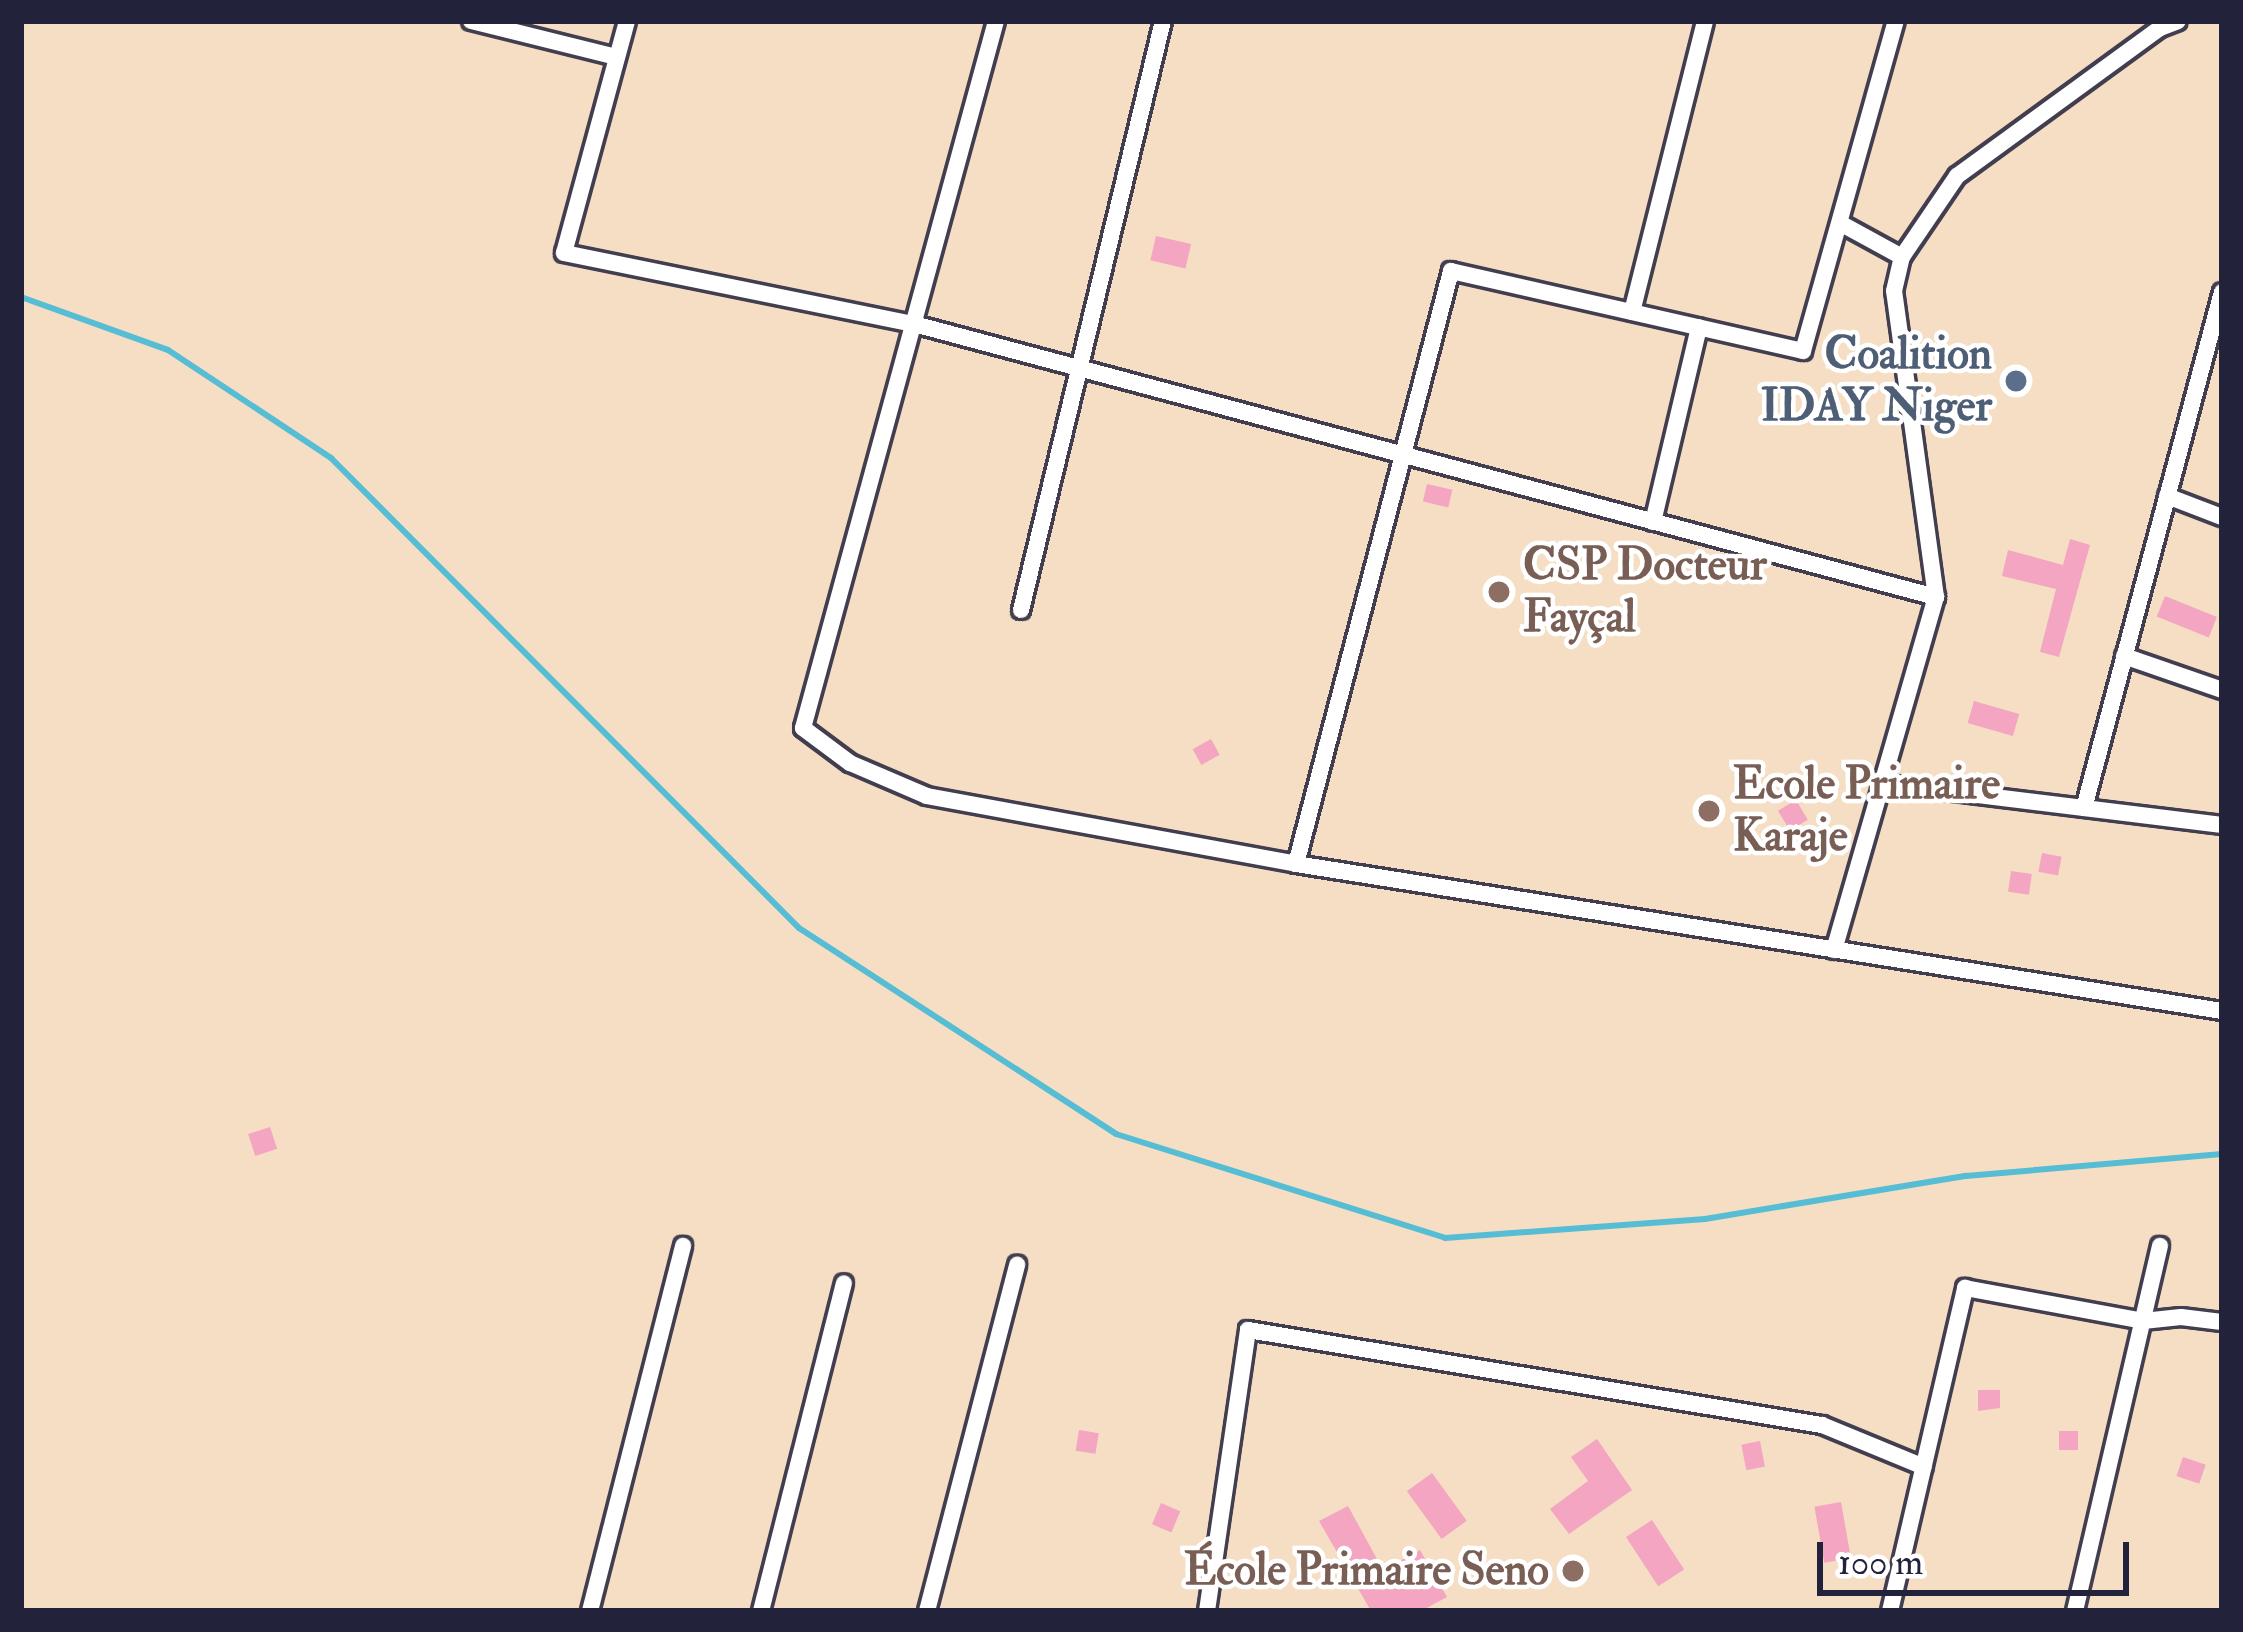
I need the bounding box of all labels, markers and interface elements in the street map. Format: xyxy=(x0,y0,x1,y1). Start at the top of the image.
place label: Coalition IDAY Niger xyxy=(1761,328,1992,434)
marker: Coalition IDAY Niger xyxy=(2003,368,2029,394)
place label: CSP Docteur Fayçal xyxy=(1523,539,1767,645)
marker: CSP Docteur Fayçal xyxy=(1486,579,1512,605)
place label: Ecole Primaire Karaje xyxy=(1733,758,2000,864)
marker: Ecole Primaire Karaje xyxy=(1696,798,1722,824)
scale bar xyxy=(1823,1518,2135,1592)
text: 100 m xyxy=(1838,1540,1923,1585)
place label: École Primaire Seno xyxy=(1184,1544,1549,1598)
marker: École Primaire Seno xyxy=(1560,1558,1586,1584)

